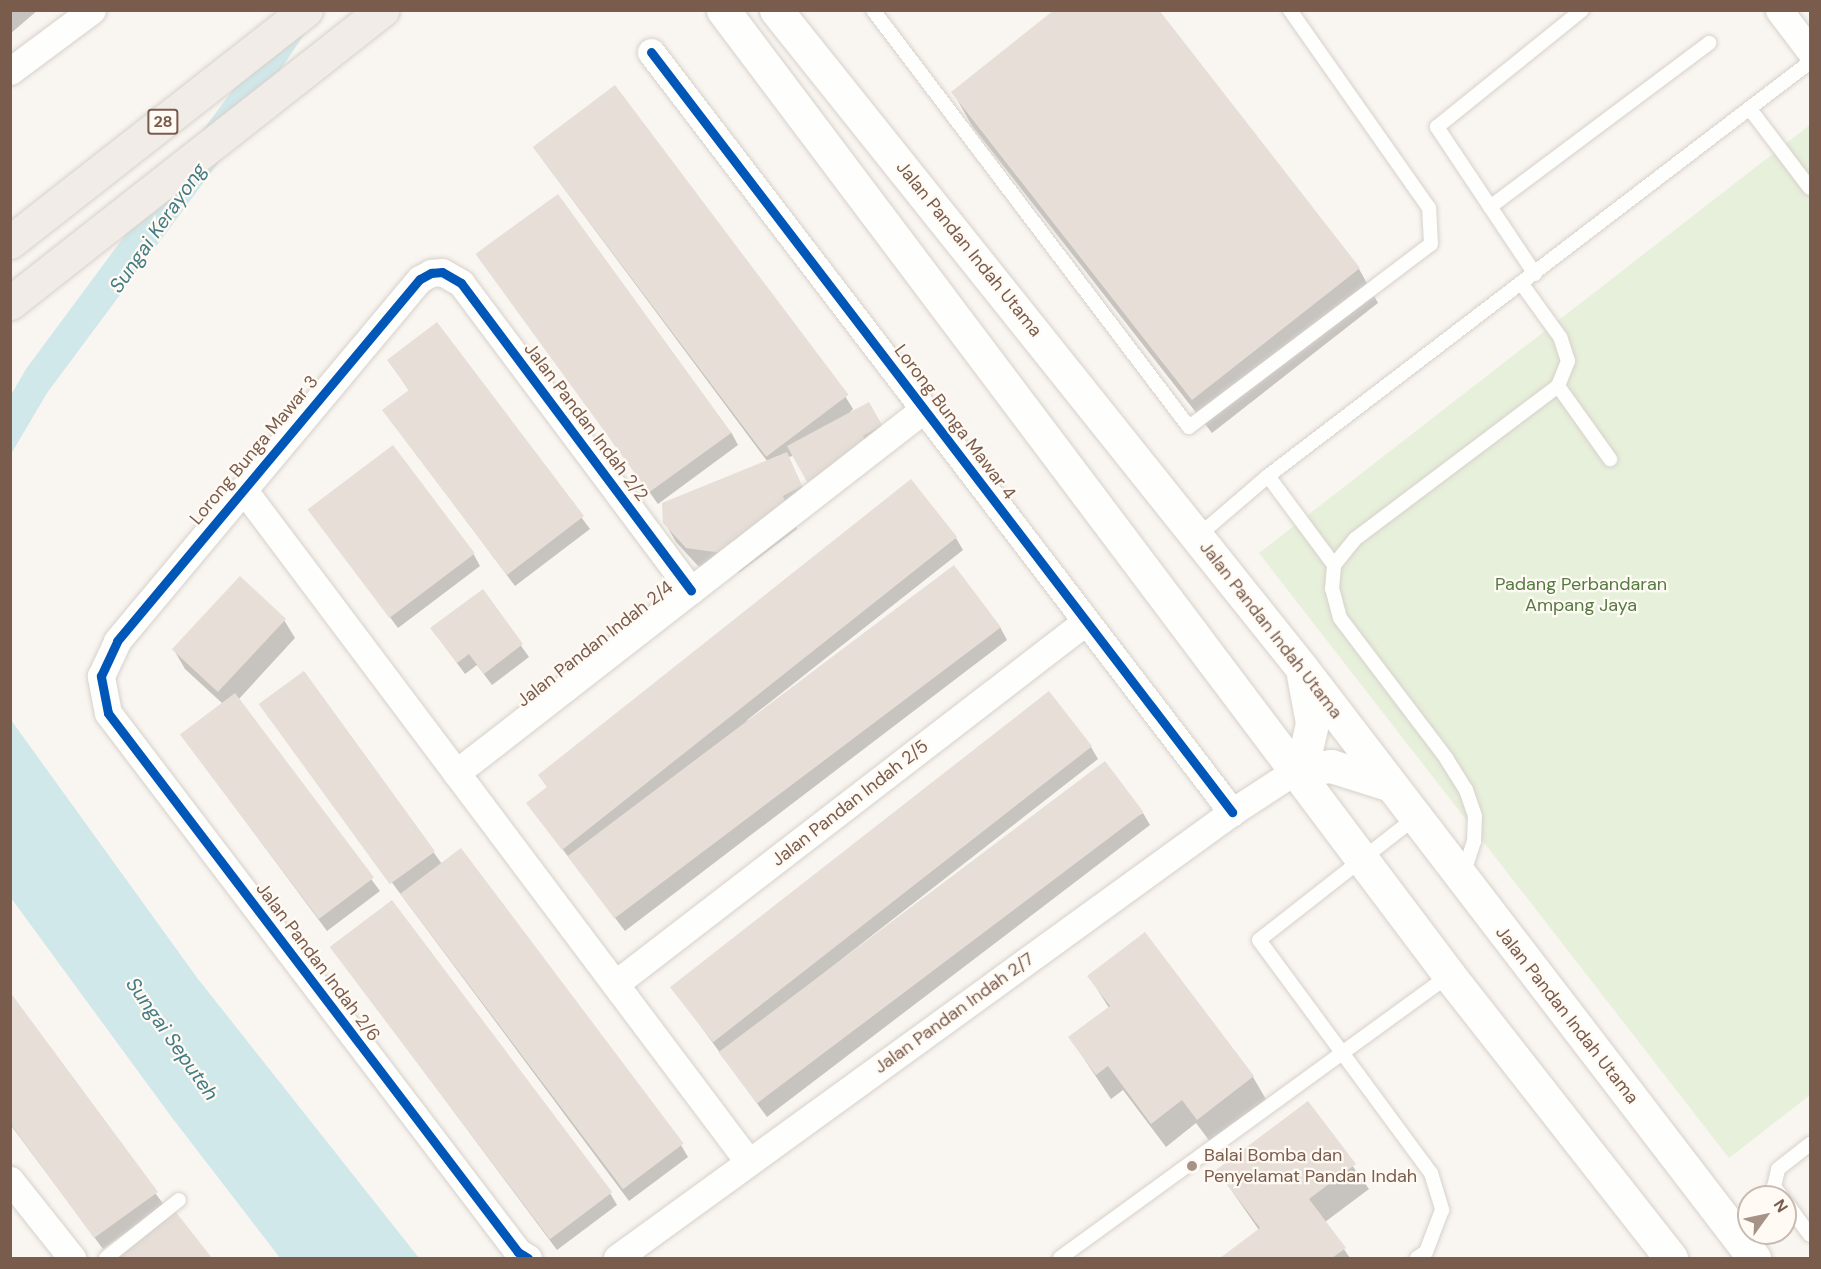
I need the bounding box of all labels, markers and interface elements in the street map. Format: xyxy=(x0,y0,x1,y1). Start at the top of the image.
road number: 28 xyxy=(146,109,180,135)
street label: Jalan Pandan Indah Utama xyxy=(892,157,1046,341)
water label: Sungai Kerayong xyxy=(104,159,212,297)
street label: Jalan Pandan Indah 2/2 xyxy=(519,339,653,505)
street label: Lorong Bunga Mawar 4 xyxy=(890,340,1020,504)
street label: Lorong Bunga Mawar 3 xyxy=(185,371,323,529)
street label: Jalan Pandan Indah Utama xyxy=(1195,537,1347,723)
park label: Padang Perbandaran Ampang Jaya xyxy=(1495,574,1667,616)
street label: Jalan Pandan Indah 2/4 xyxy=(513,576,677,712)
street label: Jalan Pandan Indah 2/5 xyxy=(767,735,933,871)
street label: Jalan Pandan Indah 2/6 xyxy=(251,878,385,1046)
street label: Jalan Pandan Indah Utama xyxy=(1491,922,1643,1108)
street label: Jalan Pandan Indah 2/7 xyxy=(870,948,1038,1078)
water label: Sungai Seputeh xyxy=(121,973,223,1105)
place label: Balai Bomba dan Penyelamat Pandan Indah xyxy=(1204,1145,1417,1188)
marker: Balai Bomba dan Penyelamat Pandan Indah xyxy=(1185,1159,1199,1173)
north arrow xyxy=(1737,1185,1797,1245)
text: N xyxy=(1769,1195,1793,1217)

